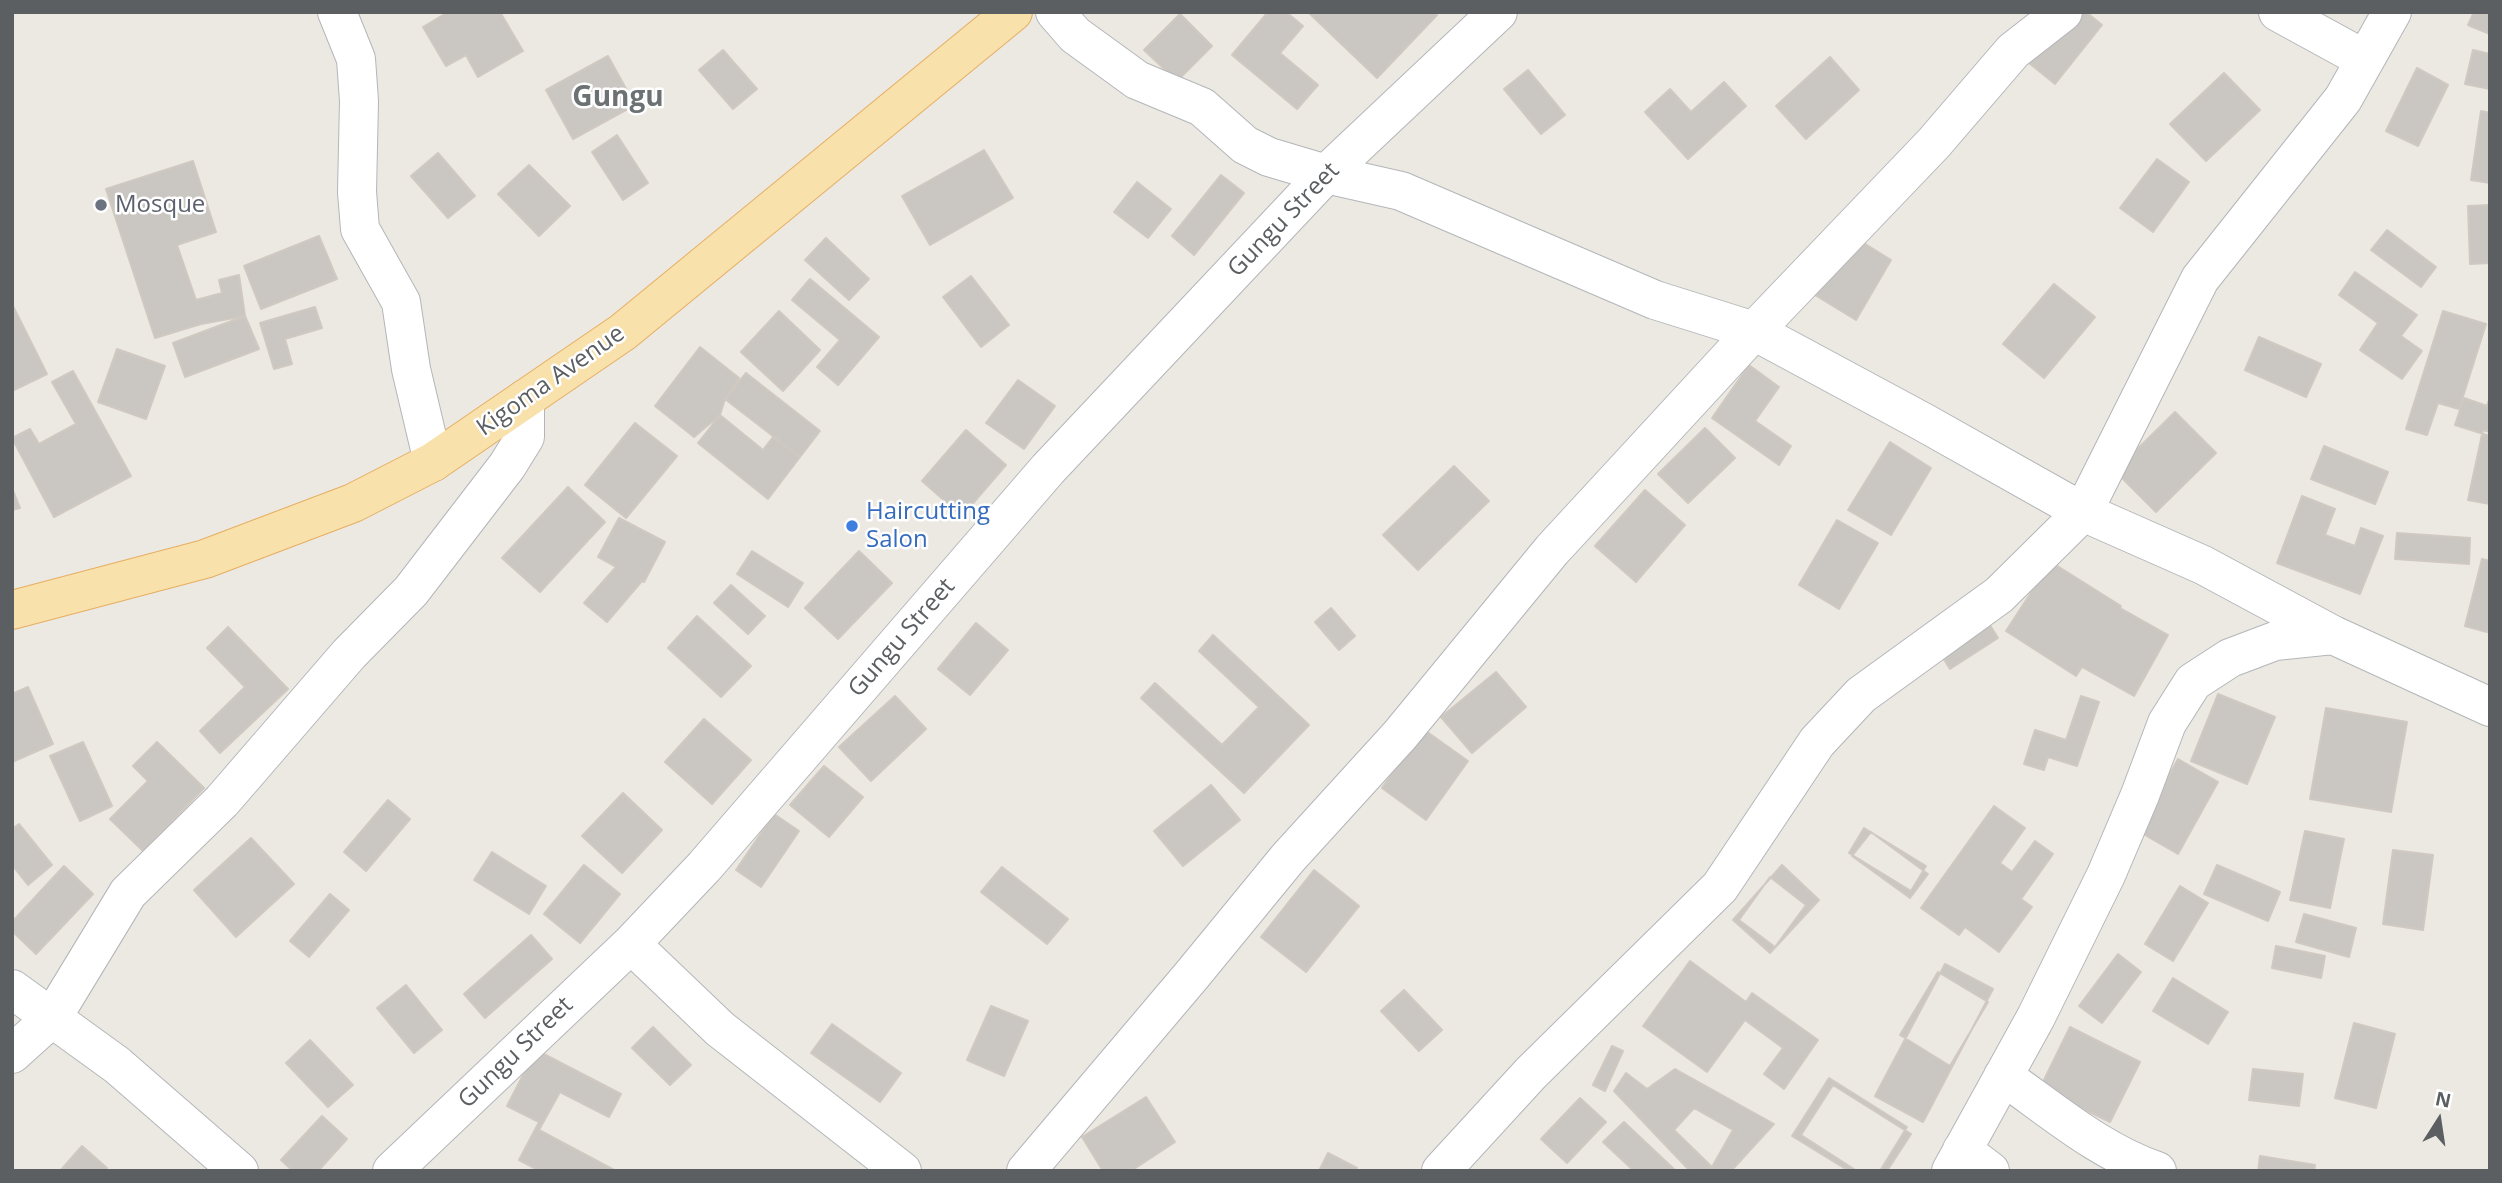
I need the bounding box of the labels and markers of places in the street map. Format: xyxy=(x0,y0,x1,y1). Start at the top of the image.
place label: Mosque xyxy=(115,191,205,219)
marker: Mosque xyxy=(93,197,109,213)
place label: Haircutting Salon xyxy=(866,498,990,554)
marker: Haircutting Salon xyxy=(844,518,860,534)

